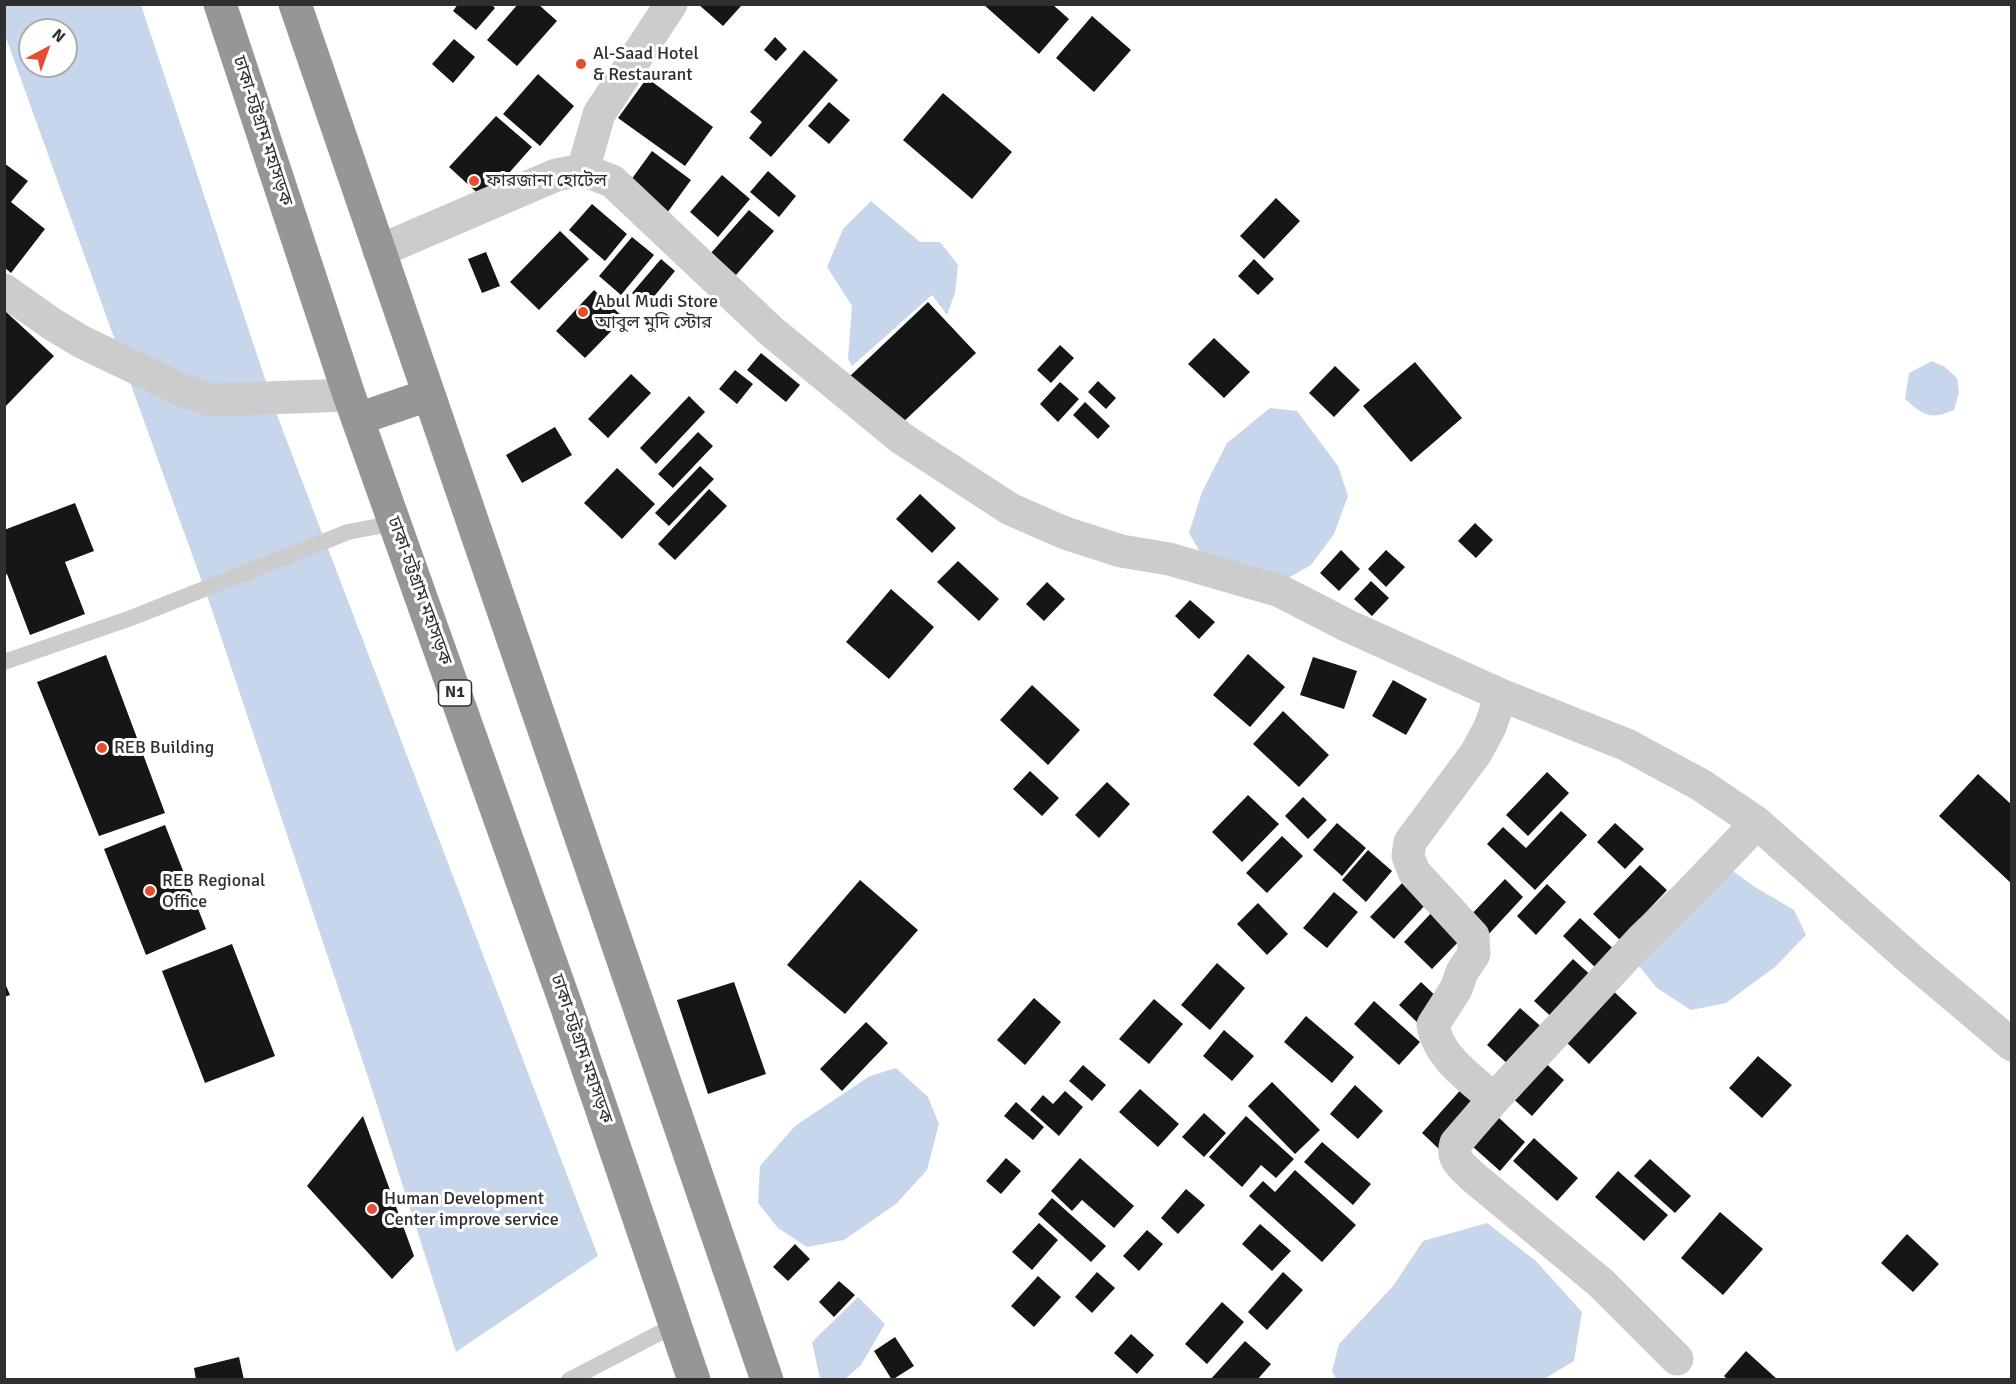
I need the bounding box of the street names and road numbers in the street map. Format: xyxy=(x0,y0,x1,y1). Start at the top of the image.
street label: ঢাকা-চট্টগ্রাম মহাসড়ক xyxy=(228,53,296,209)
street label: ঢাকা-চট্টগ্রাম মহাসড়ক xyxy=(382,514,456,668)
road number: N1 xyxy=(438,680,472,706)
street label: ঢাকা-চট্টগ্রাম মহাসড়ক xyxy=(545,972,617,1126)

